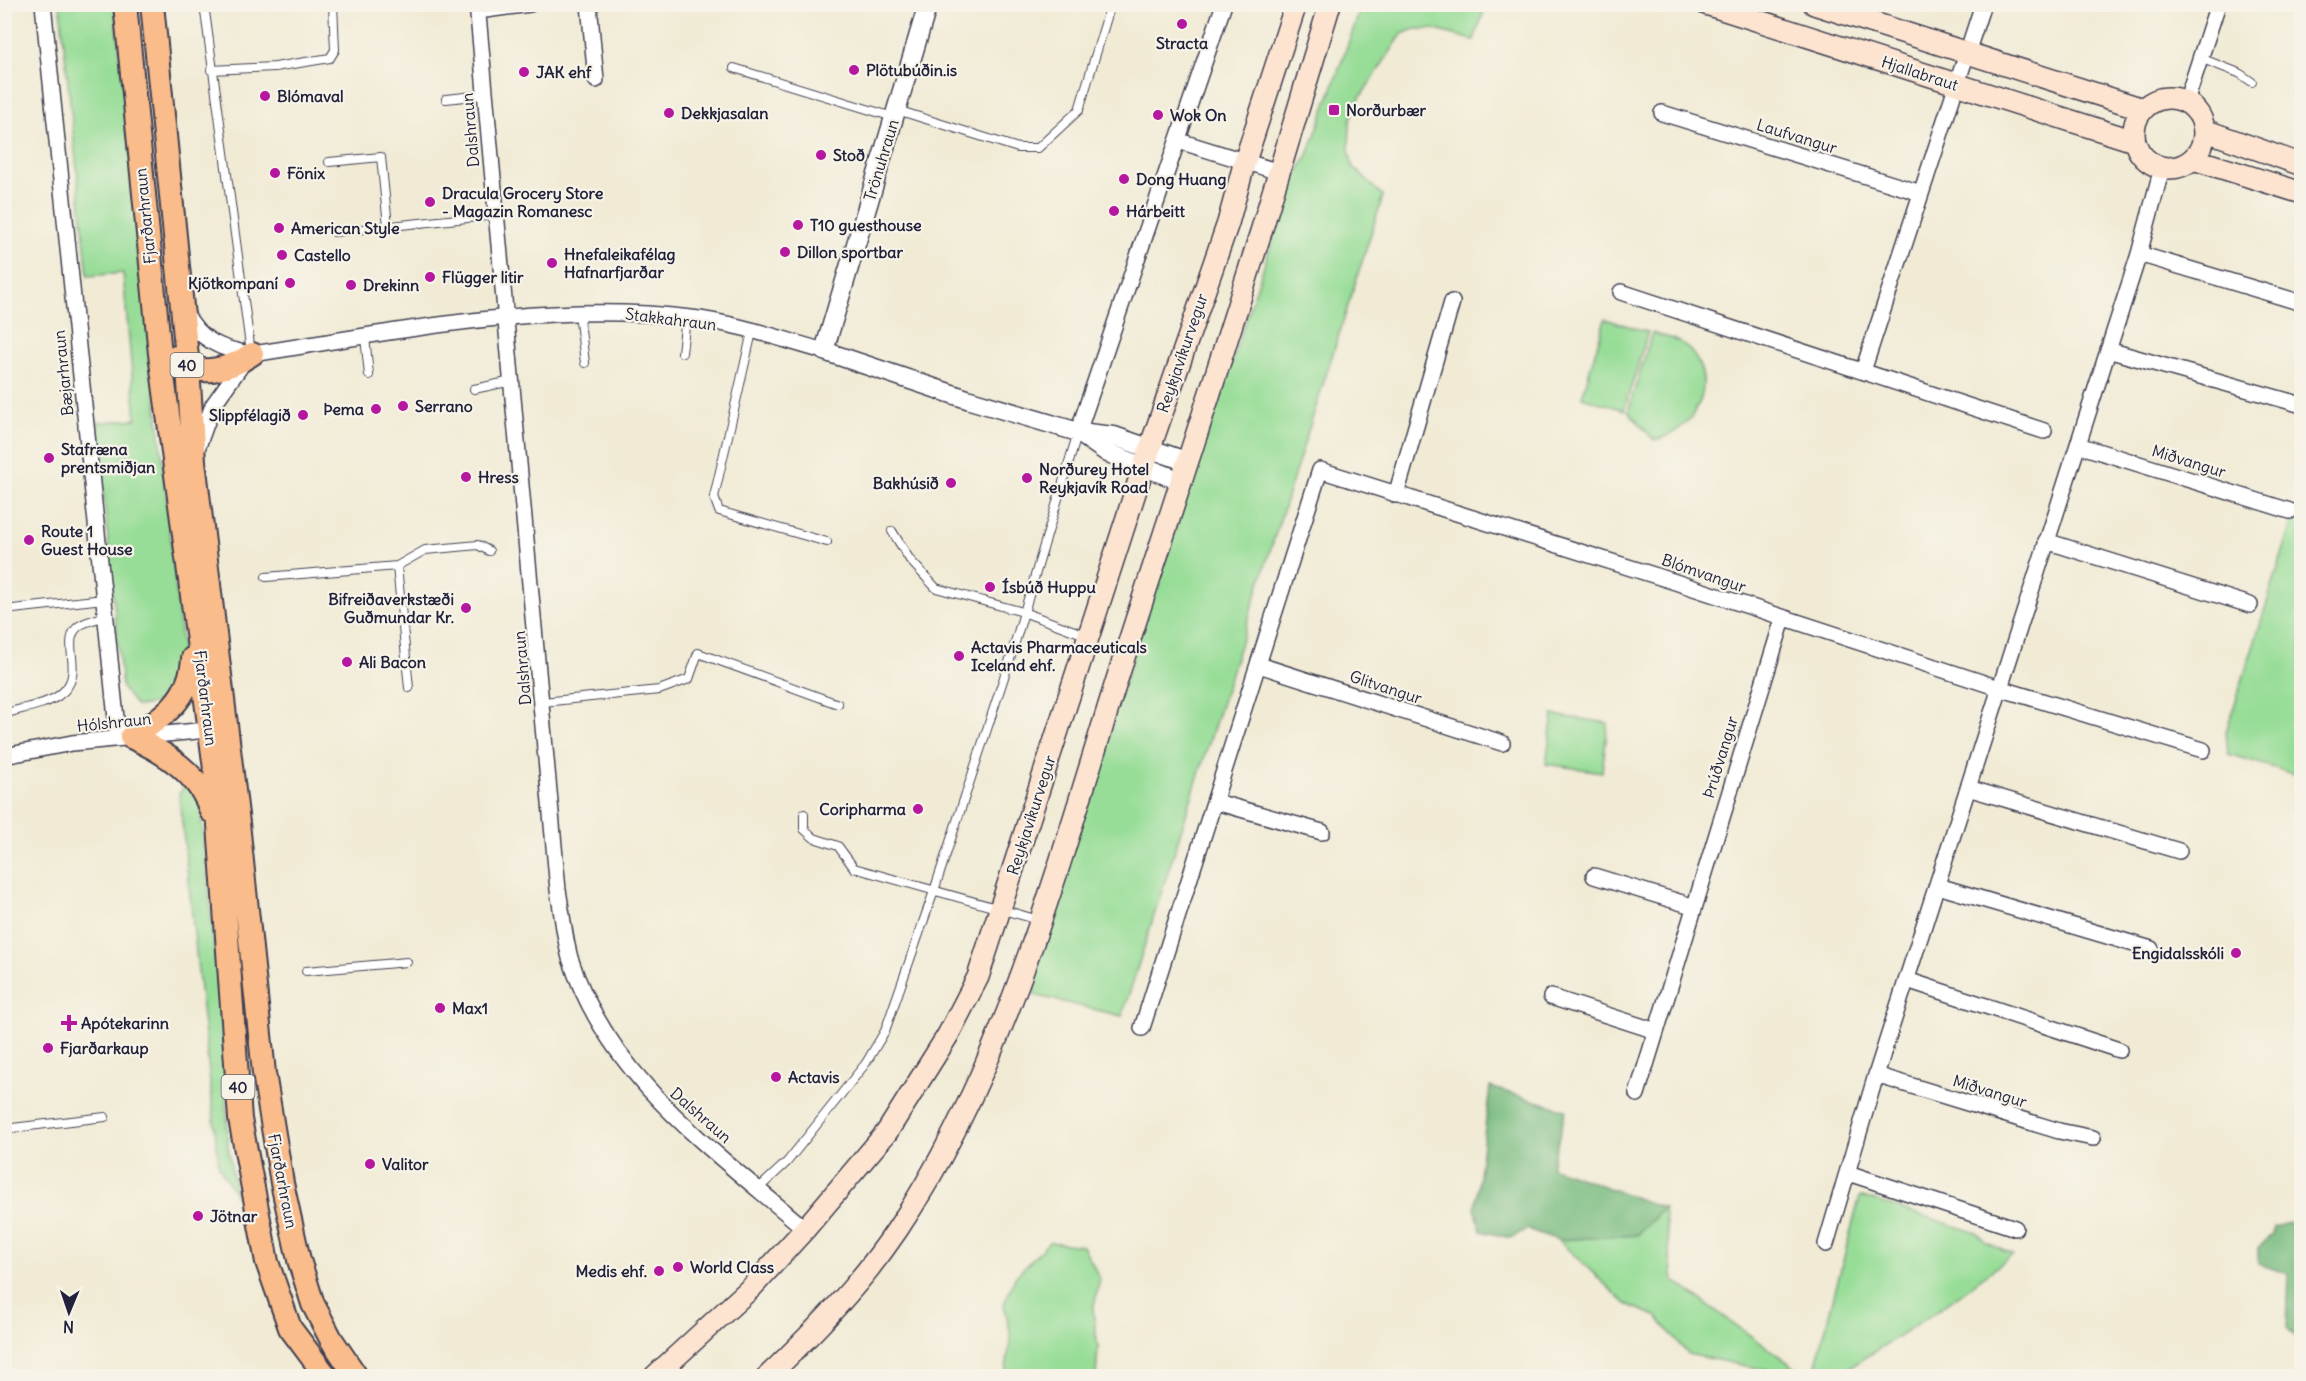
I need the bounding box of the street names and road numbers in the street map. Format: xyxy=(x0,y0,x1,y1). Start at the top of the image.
street label: Hjallabraut xyxy=(1879,51,1961,95)
street label: Dalshraun xyxy=(457,92,483,168)
street label: Laufvangur xyxy=(1754,114,1840,158)
street label: Trönuhraun xyxy=(859,117,903,203)
street label: Fjarðarhraun xyxy=(130,167,160,265)
street label: Reykjavíkurvegur xyxy=(1152,290,1212,415)
street label: Stakkahraun xyxy=(624,303,718,335)
street label: Bæjarhraun xyxy=(49,329,77,417)
road number: 40 xyxy=(170,353,204,377)
street label: Miðvangur xyxy=(2149,440,2229,482)
street label: Blómvangur xyxy=(1659,549,1749,597)
street label: Dalshraun xyxy=(509,630,535,706)
street label: Fjarðarhraun xyxy=(190,649,222,747)
street label: Glitvangur xyxy=(1347,666,1425,708)
street label: Hólshraun xyxy=(76,708,152,736)
street label: Þrúðvangur xyxy=(1698,713,1742,801)
street label: Reykjavíkurvegur xyxy=(1002,752,1060,878)
street label: Miðvangur xyxy=(1950,1070,2030,1112)
road number: 40 xyxy=(222,1075,254,1099)
street label: Dalshraun xyxy=(666,1083,736,1147)
street label: Fjarðarhraun xyxy=(264,1132,302,1230)

